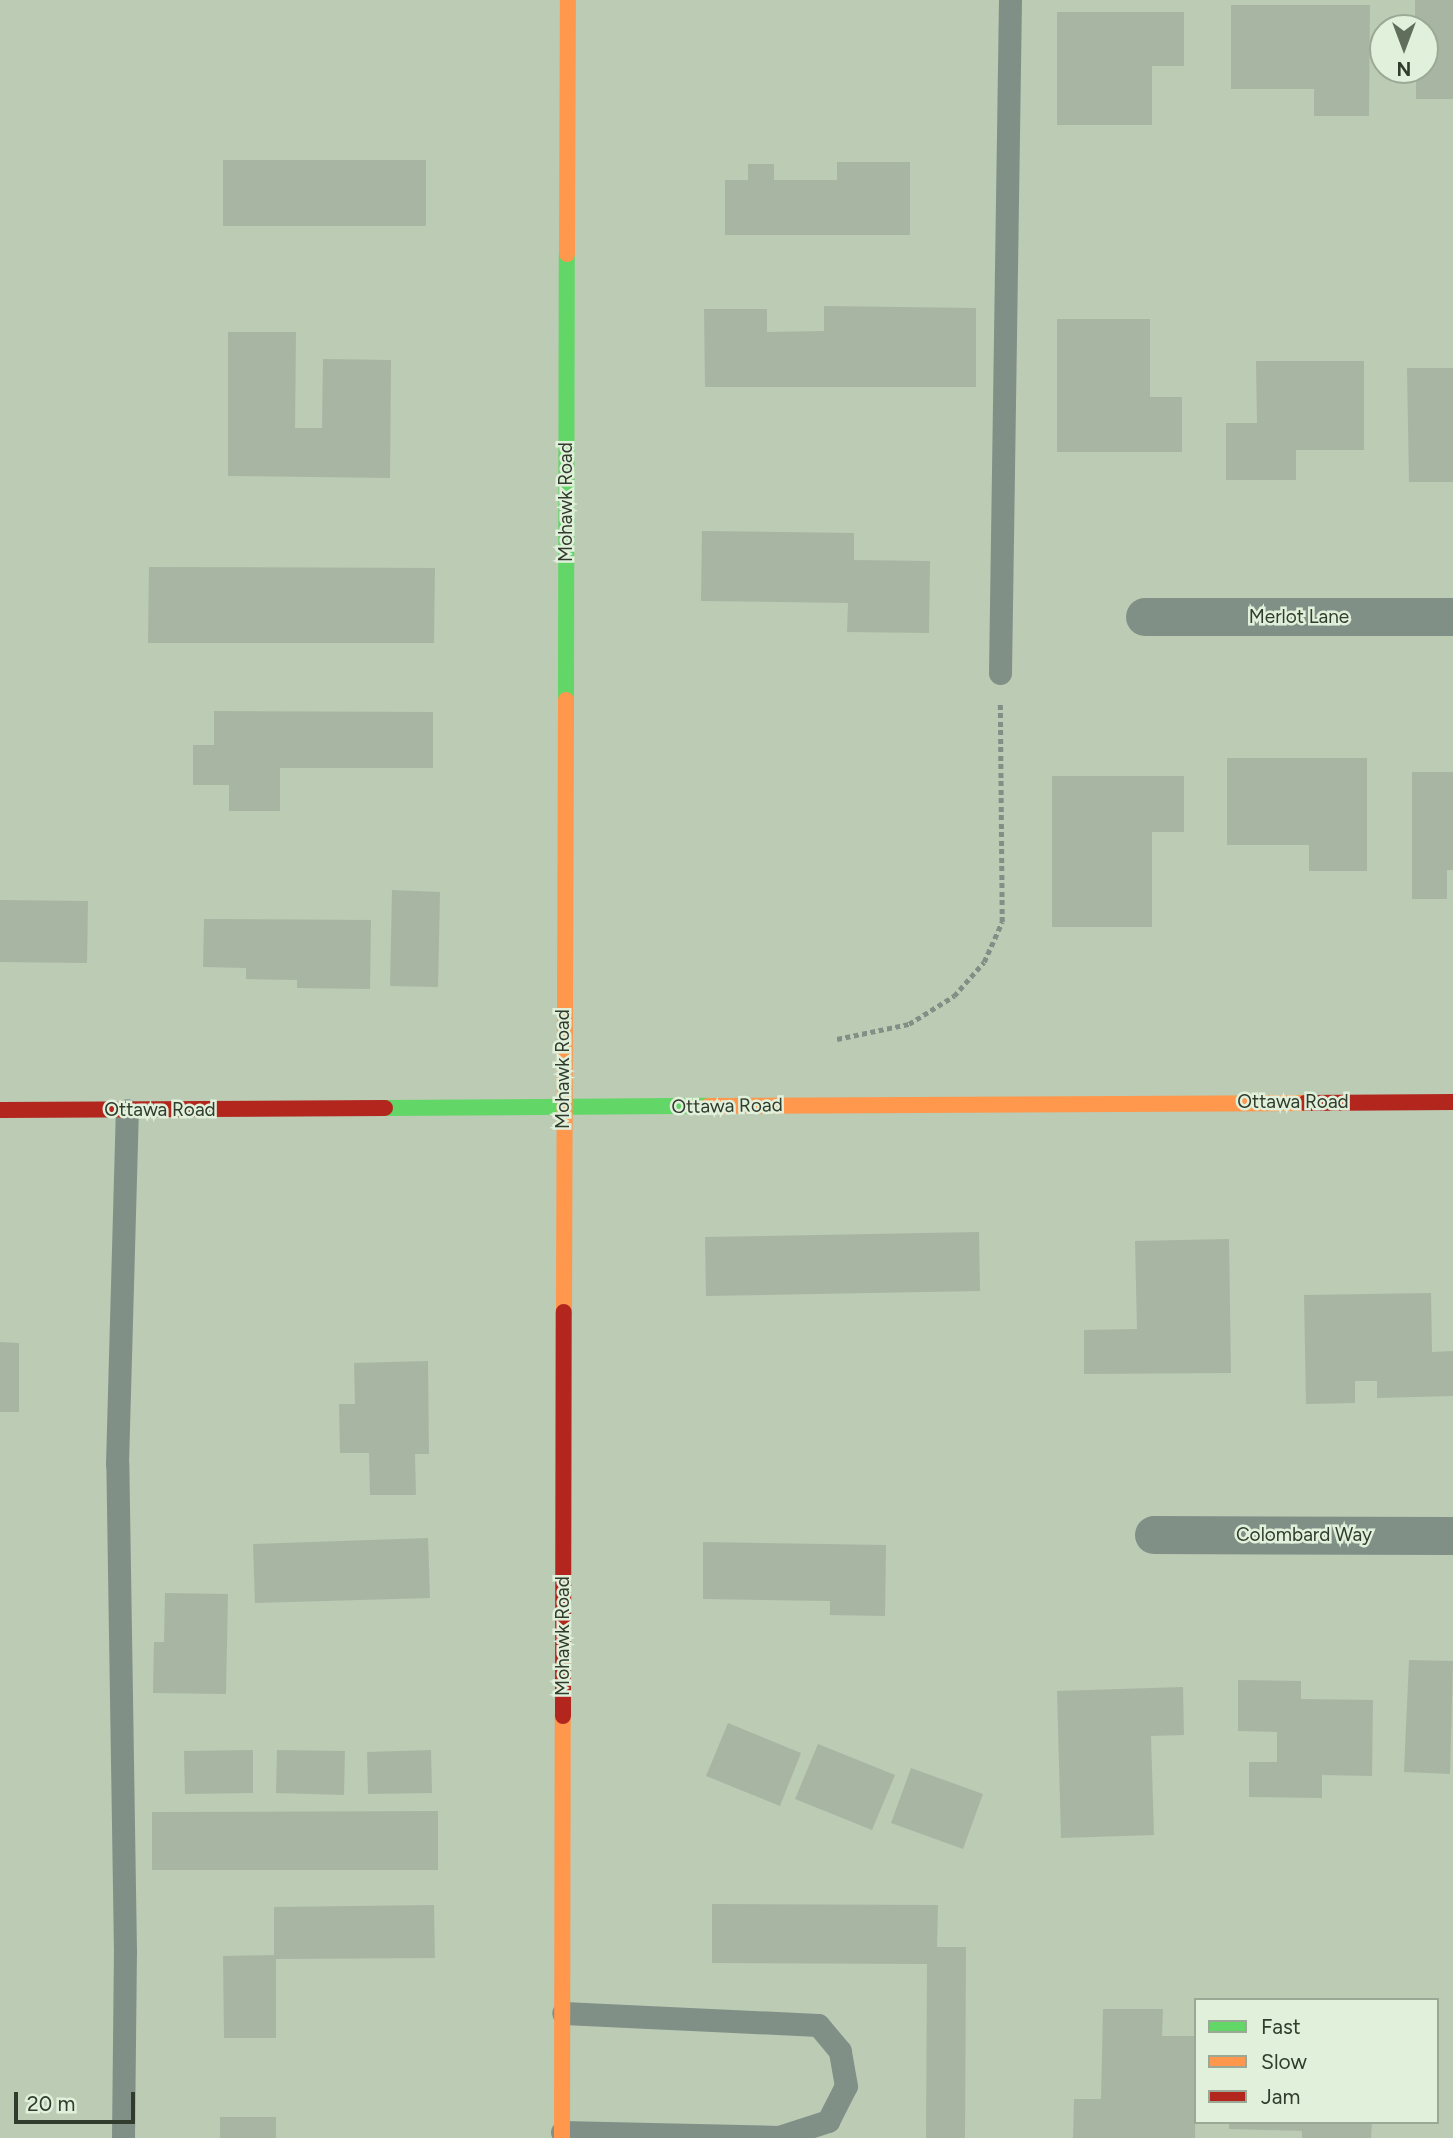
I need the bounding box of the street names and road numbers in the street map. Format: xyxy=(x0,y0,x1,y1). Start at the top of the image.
street label: Mohawk Road xyxy=(555,442,577,562)
street label: Merlot Lane xyxy=(1249,606,1349,628)
street label: Mohawk Road xyxy=(552,1009,574,1129)
street label: Ottawa Road xyxy=(1237,1091,1349,1113)
street label: Ottawa Road xyxy=(671,1094,783,1118)
street label: Ottawa Road xyxy=(104,1099,216,1121)
street label: Colombard Way xyxy=(1236,1524,1372,1546)
street label: Mohawk Road xyxy=(552,1576,574,1696)

